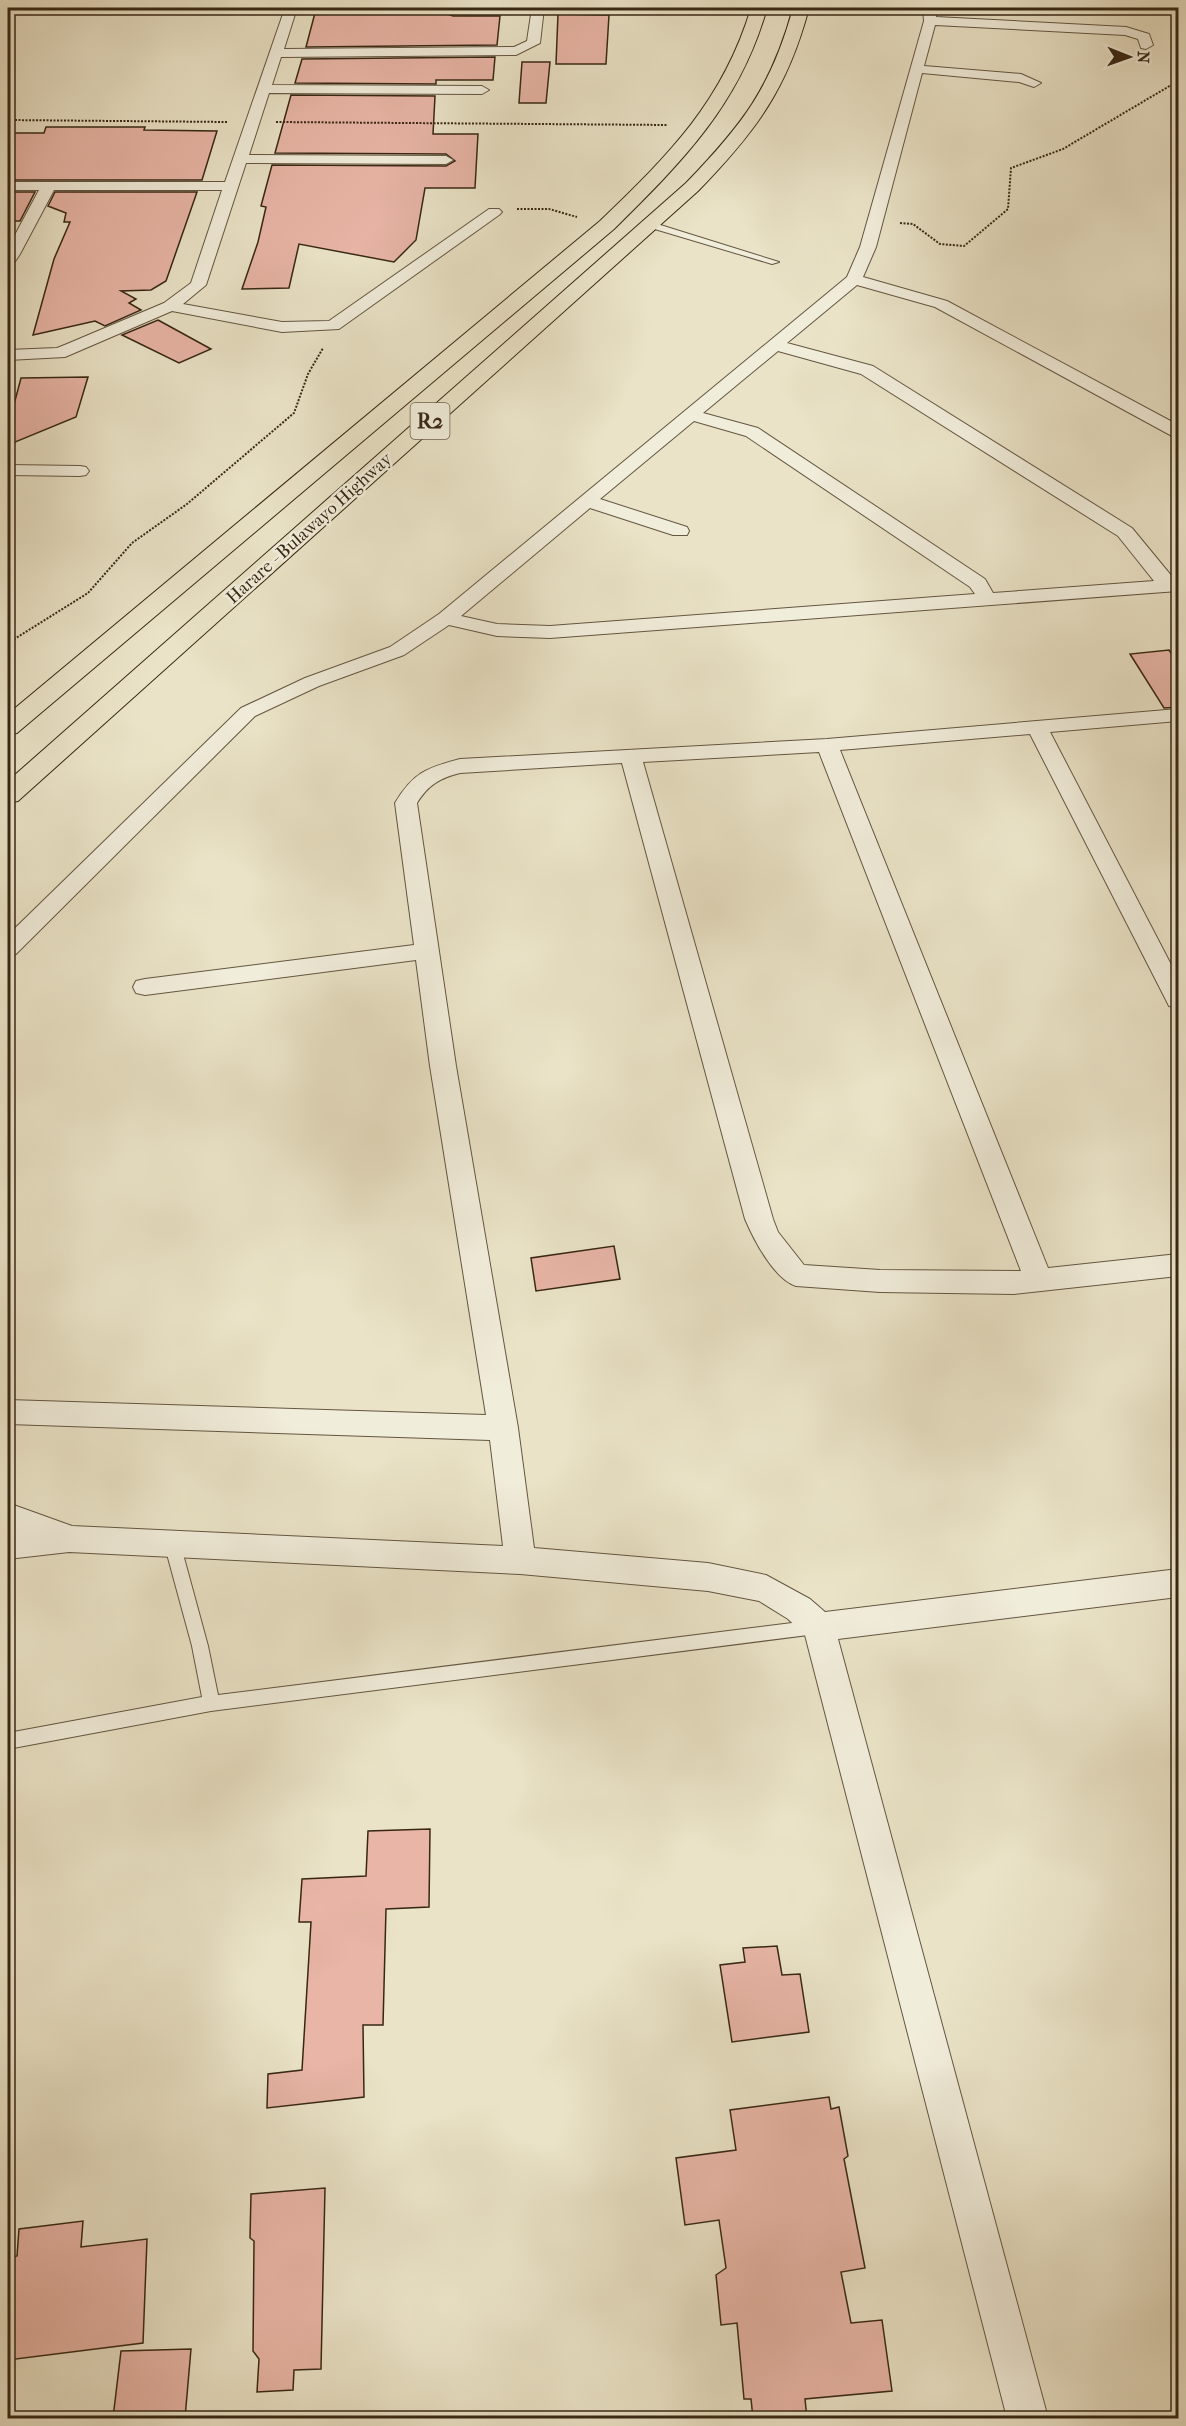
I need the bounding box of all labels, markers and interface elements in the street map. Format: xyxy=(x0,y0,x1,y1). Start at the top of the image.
north arrow xyxy=(1099,27,1159,87)
text: N xyxy=(1134,51,1153,64)
road number: R2 xyxy=(410,403,450,439)
street label: Harare - Bulawayo Highway xyxy=(222,448,397,608)

